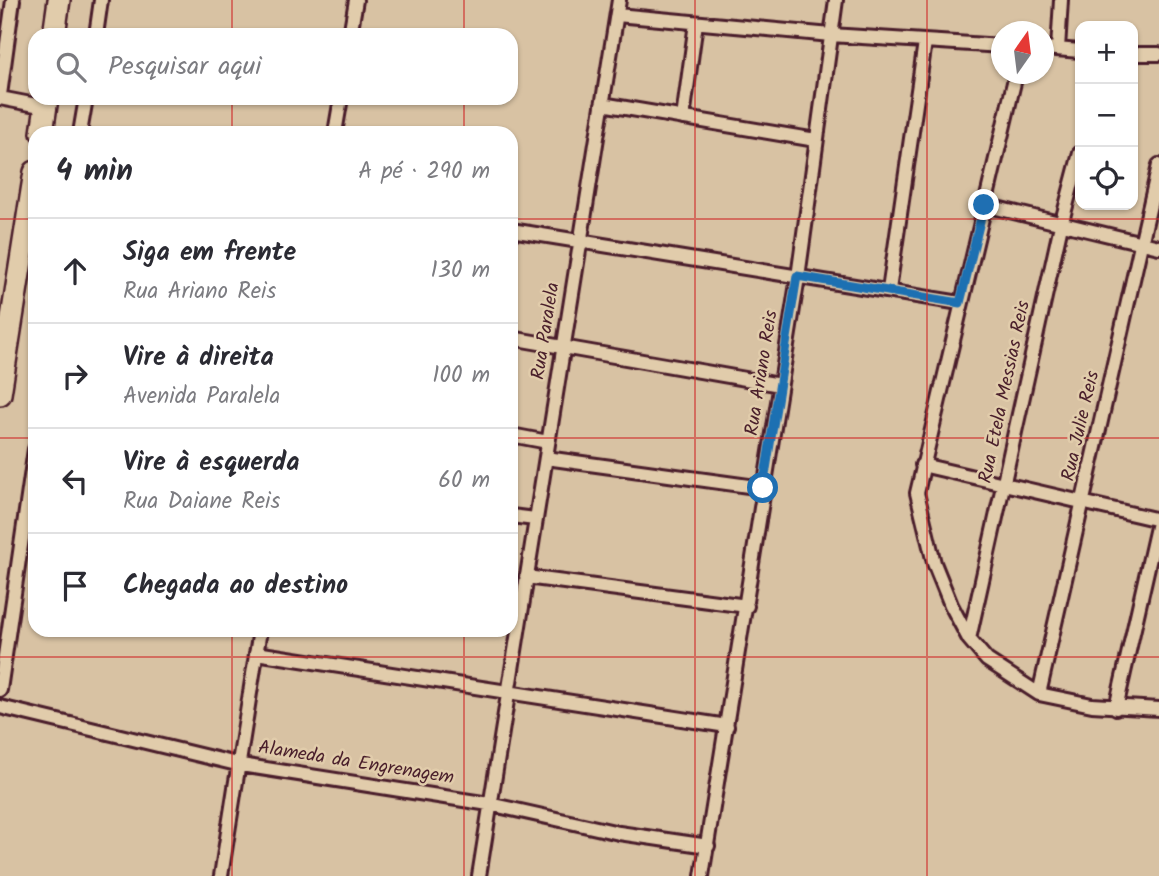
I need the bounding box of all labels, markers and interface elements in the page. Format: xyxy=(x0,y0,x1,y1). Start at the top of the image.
north arrow xyxy=(991,21,1054,84)
map controls xyxy=(1075,21,1138,210)
button: + xyxy=(1075,21,1138,84)
search box xyxy=(28,28,518,105)
text: Pesquisar aqui xyxy=(108,46,261,88)
icon: search xyxy=(52,48,90,86)
button: − xyxy=(1075,84,1138,147)
button: locate xyxy=(1075,147,1138,210)
text: 4 min xyxy=(56,148,133,196)
text: A pé · 290 m xyxy=(358,154,490,190)
route end xyxy=(968,189,999,220)
text: Siga em frente xyxy=(123,232,296,274)
icon: ahead xyxy=(56,252,94,290)
text: 130 m xyxy=(431,253,490,289)
text: Rua Ariano Reis xyxy=(123,274,276,310)
street label: Rua Paralela xyxy=(524,280,568,382)
street label: Rua Etela Messias Reis xyxy=(971,298,1039,486)
street label: Rua Ariano Reis xyxy=(737,308,787,438)
text: Vire à direita xyxy=(123,337,274,379)
icon: right xyxy=(56,357,94,395)
text: 100 m xyxy=(432,358,490,394)
street label: Rua Julie Reis xyxy=(1054,368,1108,484)
text: Avenida Paralela xyxy=(123,379,280,415)
text: Vire à esquerda xyxy=(123,442,300,484)
icon: left xyxy=(56,462,94,500)
text: 60 m xyxy=(438,463,490,499)
route start xyxy=(747,472,778,503)
text: Rua Daiane Reis xyxy=(123,484,280,520)
text: Chegada ao destino xyxy=(123,565,348,607)
icon: arrive xyxy=(56,567,94,605)
street label: Alameda da Engrenagem xyxy=(256,733,456,793)

